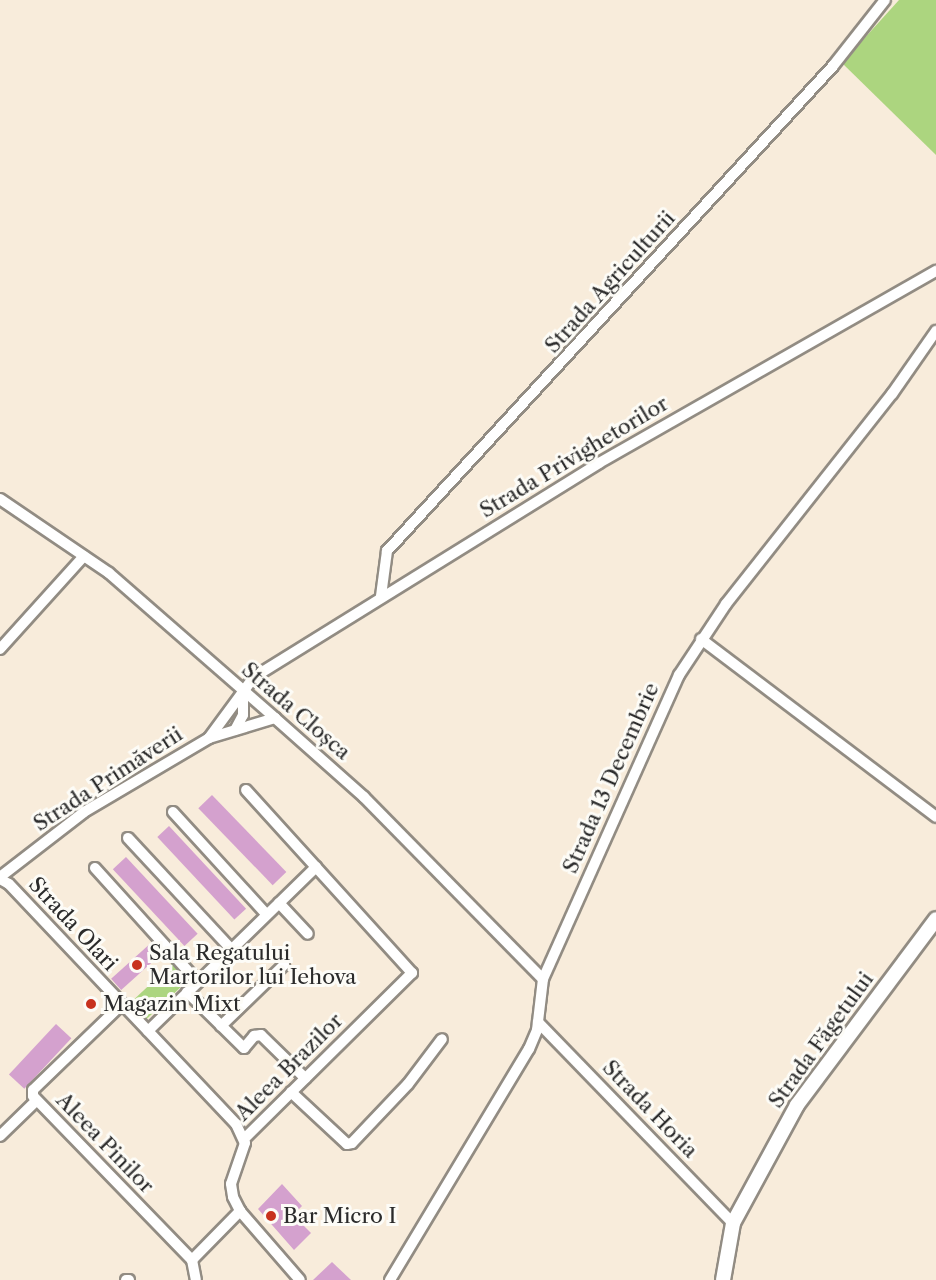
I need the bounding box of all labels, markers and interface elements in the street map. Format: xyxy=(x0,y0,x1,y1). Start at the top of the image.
street label: Strada Agriculturii xyxy=(539,205,681,359)
street label: Strada Privighetorilor xyxy=(475,391,673,523)
street label: Strada Cloșca xyxy=(236,657,356,765)
street label: Strada 13 Decembrie xyxy=(558,679,664,877)
street label: Strada Primăverii xyxy=(29,721,187,837)
street label: Strada Olari xyxy=(23,872,123,976)
place label: Sala Regatului Martorilor lui Iehova xyxy=(149,940,357,990)
marker: Sala Regatului Martorilor lui Iehova xyxy=(130,958,144,972)
street label: Strada Făgetului xyxy=(763,967,879,1113)
place label: Magazin Mixt xyxy=(103,991,240,1017)
marker: Magazin Mixt xyxy=(84,997,98,1011)
street label: Aleea Brazilor xyxy=(230,1008,348,1126)
street label: Strada Horia xyxy=(597,1055,703,1163)
street label: Aleea Pinilor xyxy=(51,1088,159,1198)
place label: Bar Micro I xyxy=(283,1203,397,1229)
marker: Bar Micro I xyxy=(264,1209,278,1223)

